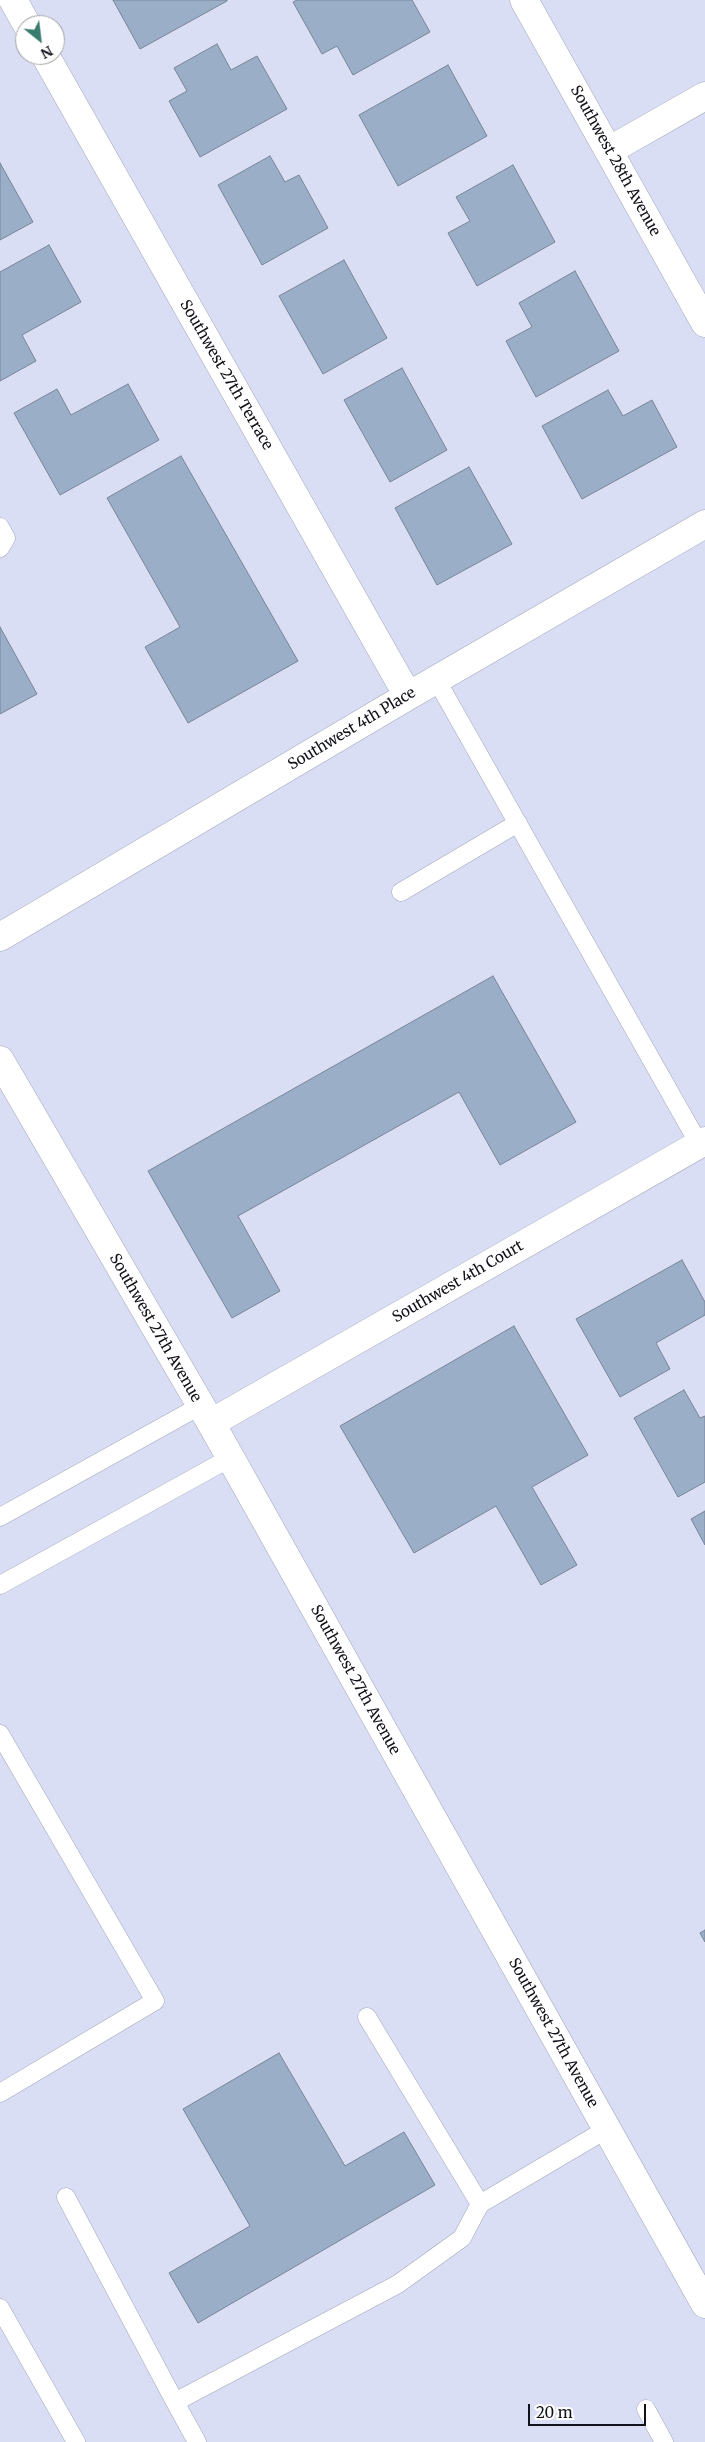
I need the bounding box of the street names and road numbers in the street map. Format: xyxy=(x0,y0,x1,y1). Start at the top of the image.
street label: Southwest 28th Avenue xyxy=(566,83,664,239)
street label: Southwest 27th Terrace xyxy=(176,297,276,453)
street label: Southwest 4th Place xyxy=(285,684,419,774)
street label: Southwest 4th Court xyxy=(389,1237,527,1327)
street label: Southwest 27th Avenue xyxy=(105,1251,205,1405)
street label: Southwest 27th Avenue xyxy=(306,1602,404,1758)
street label: Southwest 27th Avenue xyxy=(504,1955,602,2111)

